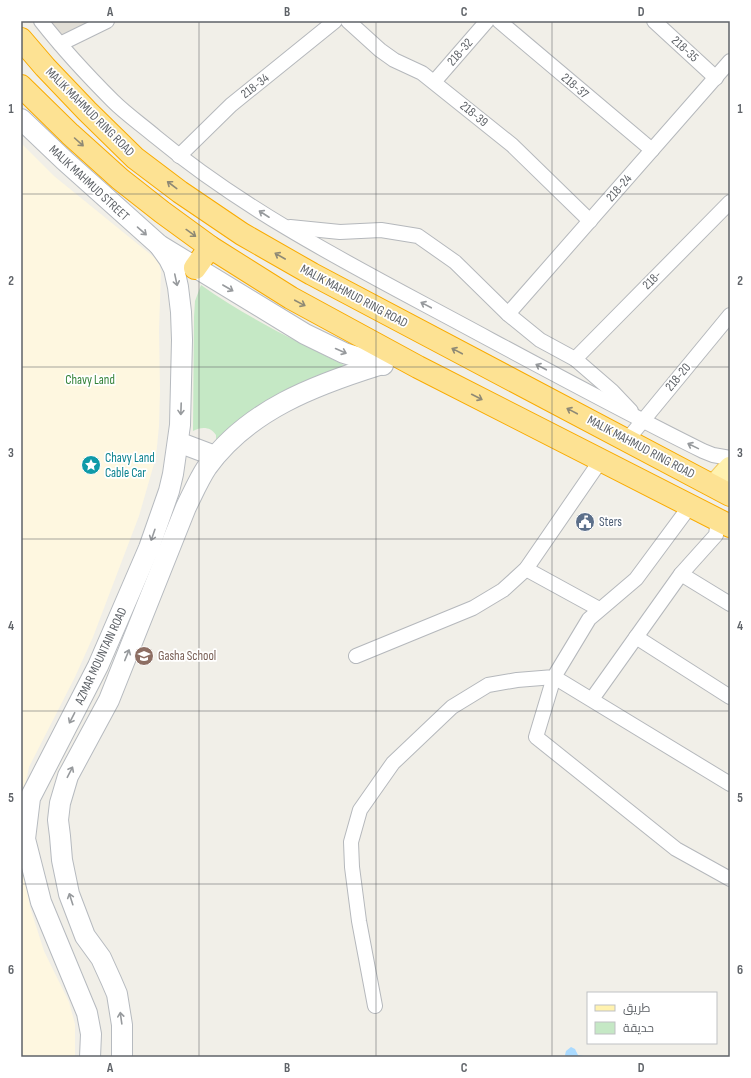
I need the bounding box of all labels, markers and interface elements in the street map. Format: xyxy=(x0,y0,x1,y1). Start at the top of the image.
text: A xyxy=(106,4,114,20)
text: B xyxy=(284,4,290,20)
text: C xyxy=(461,4,468,20)
text: D xyxy=(638,4,645,20)
street label: 218-35 xyxy=(668,33,702,65)
street label: 218-32 xyxy=(444,35,476,69)
street label: MALIK MAHMUD RING ROAD xyxy=(42,64,138,160)
street label: 218-34 xyxy=(238,70,273,102)
street label: 218-37 xyxy=(558,70,593,103)
street label: 218-39 xyxy=(457,98,492,130)
text: 1 xyxy=(8,101,14,117)
text: 1 xyxy=(737,101,743,117)
one-way arrow xyxy=(74,137,84,147)
street label: MALIK MAHMUD STREET xyxy=(46,142,132,224)
street label: 218-24 xyxy=(603,171,636,205)
one-way arrow xyxy=(166,181,177,189)
one-way arrow xyxy=(259,210,270,218)
one-way arrow xyxy=(137,226,147,236)
one-way arrow xyxy=(185,229,196,237)
one-way arrow xyxy=(274,252,286,260)
street label: MALIK MAHMUD RING ROAD xyxy=(298,261,410,331)
street label: 218- xyxy=(639,267,665,293)
text: 2 xyxy=(8,273,14,289)
one-way arrow xyxy=(173,273,181,286)
text: 2 xyxy=(737,273,743,289)
one-way arrow xyxy=(222,284,234,292)
one-way arrow xyxy=(294,300,306,308)
one-way arrow xyxy=(420,301,432,309)
one-way arrow xyxy=(451,346,463,354)
one-way arrow xyxy=(335,348,347,356)
street label: 218-20 xyxy=(662,360,694,394)
one-way arrow xyxy=(535,363,547,370)
park label: Chavy Land xyxy=(65,372,115,388)
one-way arrow xyxy=(471,394,483,401)
one-way arrow xyxy=(177,402,185,415)
one-way arrow xyxy=(566,407,578,414)
street label: MALIK MAHMUD RING ROAD xyxy=(585,412,697,482)
one-way arrow xyxy=(687,442,699,449)
text: 3 xyxy=(8,445,14,461)
text: 3 xyxy=(737,445,743,461)
place label: Chavy Land Cable Car xyxy=(105,450,155,481)
place icon: Chavy Land Cable Car xyxy=(80,454,102,476)
public building icon: Sters xyxy=(574,511,596,533)
place label: Sters xyxy=(599,514,622,530)
one-way arrow xyxy=(149,529,156,542)
street label: AZMAR MOUNTAIN ROAD xyxy=(71,605,131,708)
text: 4 xyxy=(8,618,14,634)
text: 4 xyxy=(737,618,743,634)
school or university icon: Gasha School xyxy=(133,645,155,667)
place label: Gasha School xyxy=(158,648,216,664)
one-way arrow xyxy=(123,650,131,662)
one-way arrow xyxy=(67,712,75,724)
one-way arrow xyxy=(67,767,75,779)
text: 5 xyxy=(8,790,14,806)
text: 5 xyxy=(737,790,743,806)
one-way arrow xyxy=(67,893,74,906)
text: 6 xyxy=(8,962,14,978)
text: 6 xyxy=(737,962,743,978)
legend xyxy=(587,992,717,1044)
text: طريق xyxy=(623,1001,651,1016)
one-way arrow xyxy=(117,1012,125,1025)
text: حديقة xyxy=(623,1021,654,1036)
text: A xyxy=(106,1060,114,1076)
text: B xyxy=(284,1060,290,1076)
text: C xyxy=(461,1060,468,1076)
text: D xyxy=(638,1060,645,1076)

